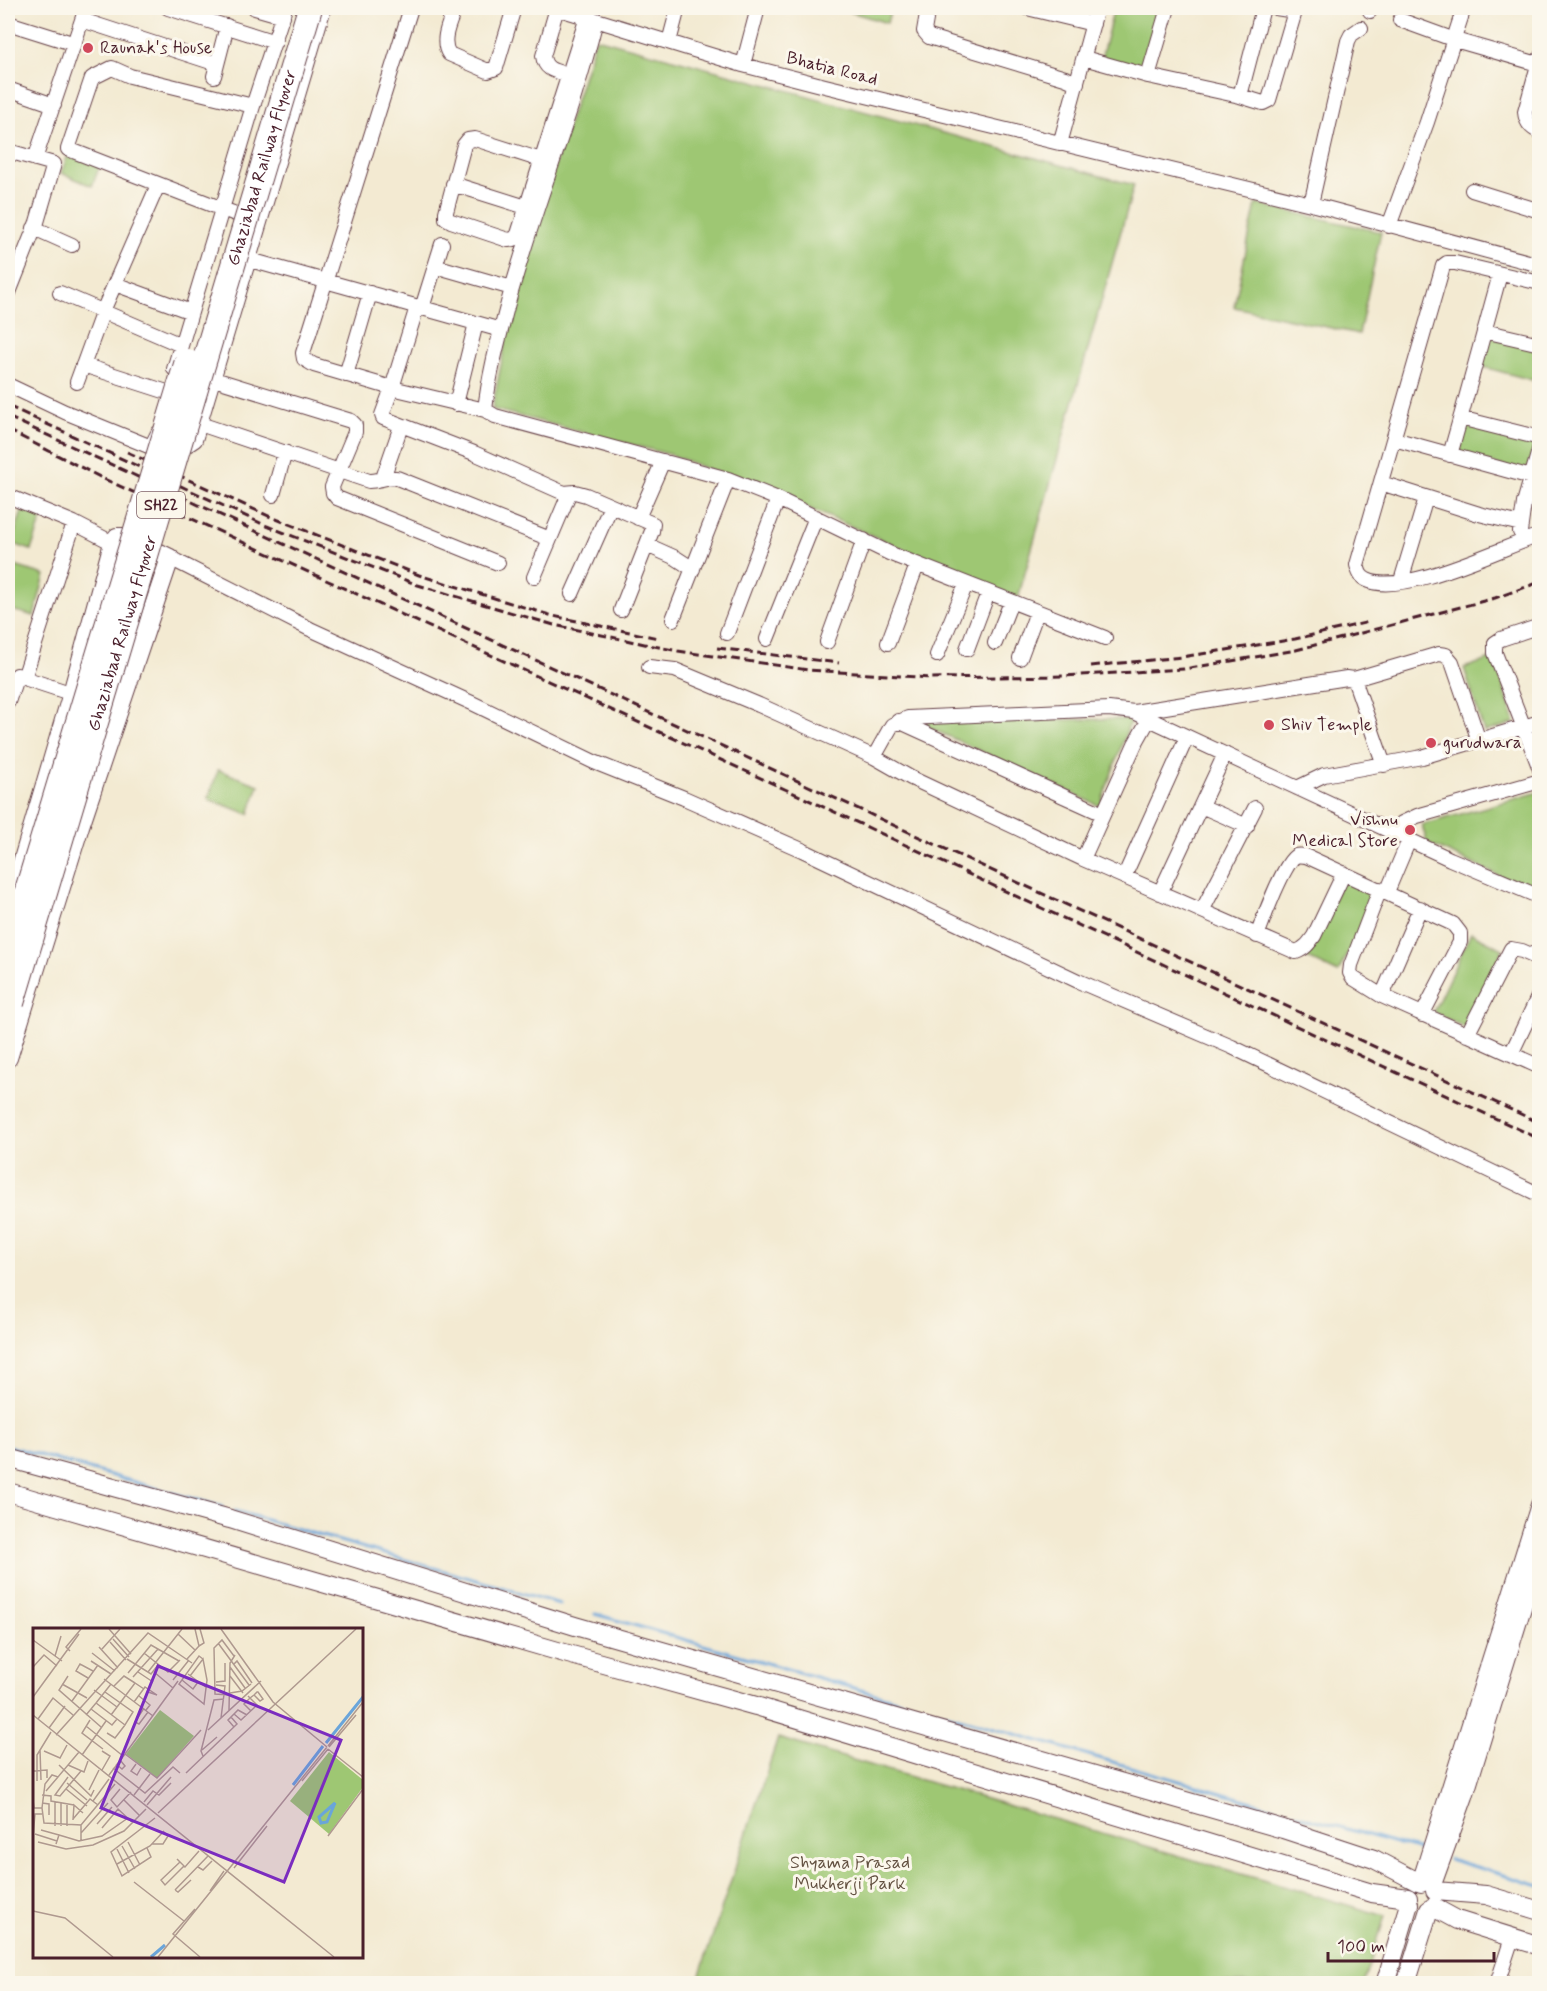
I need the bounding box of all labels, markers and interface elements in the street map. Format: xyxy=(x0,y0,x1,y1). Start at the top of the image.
place label: Raunak's House xyxy=(100,36,212,60)
marker: Raunak's House xyxy=(81,41,95,55)
street label: Bhatia Road xyxy=(784,46,880,92)
street label: Ghaziabad Railway Flyover xyxy=(221,66,303,269)
road number: SH22 xyxy=(137,492,185,518)
street label: Ghaziabad Railway Flyover xyxy=(82,532,164,734)
place label: Shiv Temple xyxy=(1281,713,1372,737)
marker: Shiv Temple xyxy=(1262,718,1276,732)
place label: gurudwara xyxy=(1443,731,1522,755)
marker: gurudwara xyxy=(1424,736,1438,750)
place label: Vishnu Medical Store xyxy=(1292,808,1398,853)
marker: Vishnu Medical Store xyxy=(1403,823,1417,837)
inset map xyxy=(33,1628,363,1958)
park label: Shyama Prasad Mukherji Park xyxy=(790,1851,910,1896)
scale bar xyxy=(1328,1925,1494,1963)
text: 100 m xyxy=(1337,1935,1385,1959)

